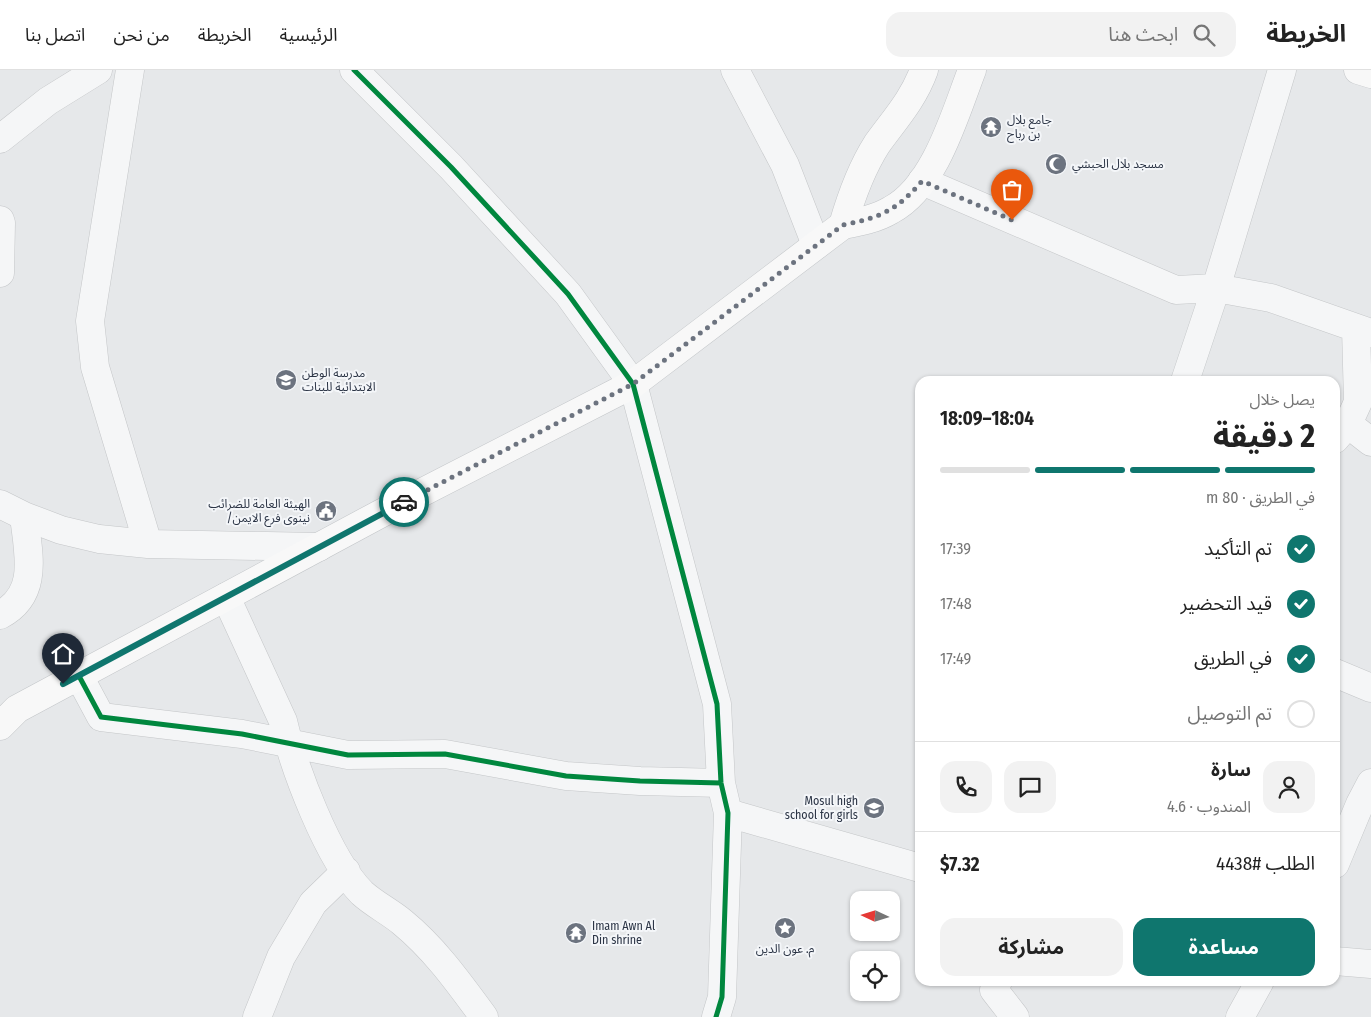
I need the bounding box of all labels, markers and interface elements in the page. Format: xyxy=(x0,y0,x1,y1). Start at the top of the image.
search box xyxy=(886,12,1236,57)
text: الخريطة xyxy=(1266,20,1346,48)
icon: search xyxy=(1190,21,1218,49)
text: ابحث هنا xyxy=(1108,23,1178,46)
text: اتصل بنا xyxy=(25,24,85,46)
text: من نحن xyxy=(113,24,170,46)
text: الخريطة xyxy=(198,24,252,46)
text: الرئيسية xyxy=(280,24,337,46)
place label: جامع بلال بن رباح xyxy=(1007,113,1052,143)
temple icon: جامع بلال بن رباح xyxy=(979,115,1003,139)
mosque icon: مسجد بلال الحبشي xyxy=(1044,152,1068,176)
place label: مسجد بلال الحبشي xyxy=(1072,157,1164,174)
pin xyxy=(991,169,1033,220)
icon: bag xyxy=(998,176,1026,204)
place label: مدرسة الوطن الابتدائية للبنات xyxy=(302,366,376,394)
school or university icon: مدرسة الوطن الابتدائية للبنات xyxy=(274,368,298,392)
text: يصل خلال xyxy=(1249,390,1315,409)
text: 18:04–18:09 xyxy=(940,407,1034,430)
text: 2 دقيقة xyxy=(1213,417,1315,455)
courier xyxy=(379,477,429,527)
icon: car xyxy=(390,488,418,516)
text: في الطريق · 80 m xyxy=(1206,488,1315,507)
place label: الهيئة العامة للضرائب /نينوى فرع الايمن xyxy=(208,497,310,527)
public building icon: الهيئة العامة للضرائب /نينوى فرع الايمن xyxy=(314,499,338,523)
icon: check xyxy=(1287,535,1315,563)
text: تم التأكيد xyxy=(1204,537,1272,560)
text: 17:39 xyxy=(940,539,971,558)
icon: check xyxy=(1287,590,1315,618)
text: قيد التحضير xyxy=(1181,592,1272,615)
text: 17:48 xyxy=(940,594,972,613)
pin xyxy=(42,633,84,684)
icon: home xyxy=(49,640,77,668)
icon: check xyxy=(1287,645,1315,673)
text: في الطريق xyxy=(1194,647,1272,670)
text: 17:49 xyxy=(940,649,971,668)
text: تم التوصيل xyxy=(1188,702,1272,725)
text: سارة xyxy=(1211,758,1251,781)
button: phone xyxy=(940,761,992,813)
button: chat xyxy=(1004,761,1056,813)
button: person xyxy=(1263,761,1315,813)
place label: Mosul high school for girls xyxy=(785,794,858,822)
school or university icon: Mosul high school for girls xyxy=(862,796,886,820)
text: المندوب · 4.6 xyxy=(1167,797,1251,816)
text: الطلب #4438 xyxy=(1216,852,1315,875)
text: $7.32 xyxy=(940,853,980,876)
north arrow xyxy=(850,891,900,941)
map controls xyxy=(850,891,900,1001)
place icon: م. عون الدين xyxy=(773,916,797,940)
button: مشاركة xyxy=(940,918,1123,976)
button: مساعدة xyxy=(1133,918,1315,976)
place label: Imam Awn Al Din shrine xyxy=(592,919,655,947)
temple icon: Imam Awn Al Din shrine xyxy=(564,921,588,945)
place label: م. عون الدين xyxy=(756,942,814,958)
button: locate xyxy=(850,951,900,1001)

